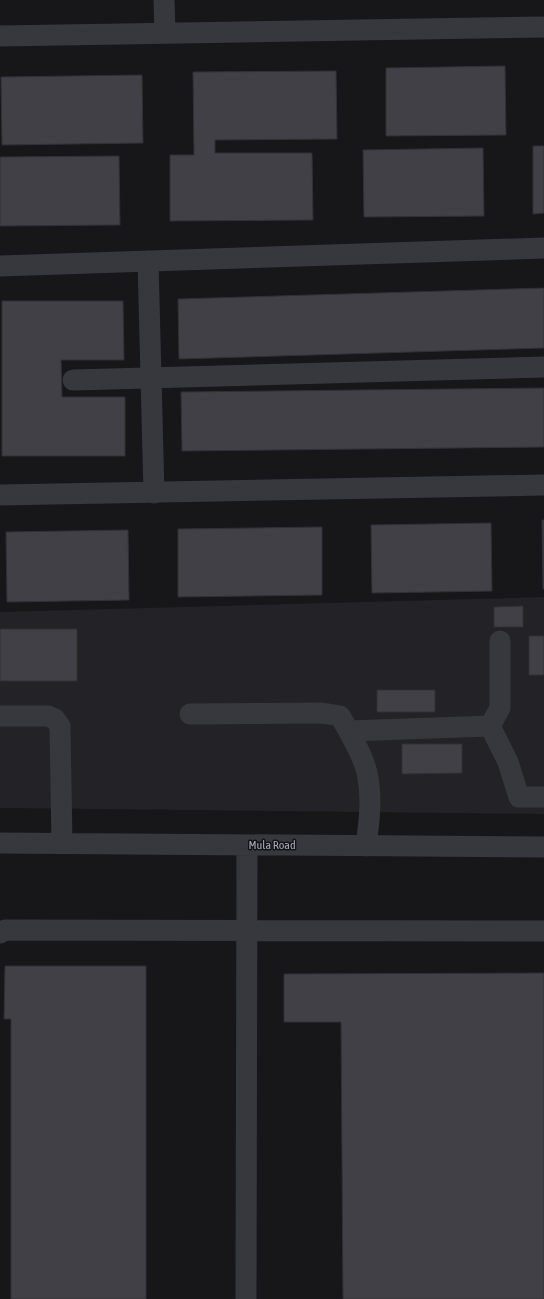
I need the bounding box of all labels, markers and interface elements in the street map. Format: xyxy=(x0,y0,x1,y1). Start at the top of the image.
street label: Mula Road xyxy=(248,838,296,852)

